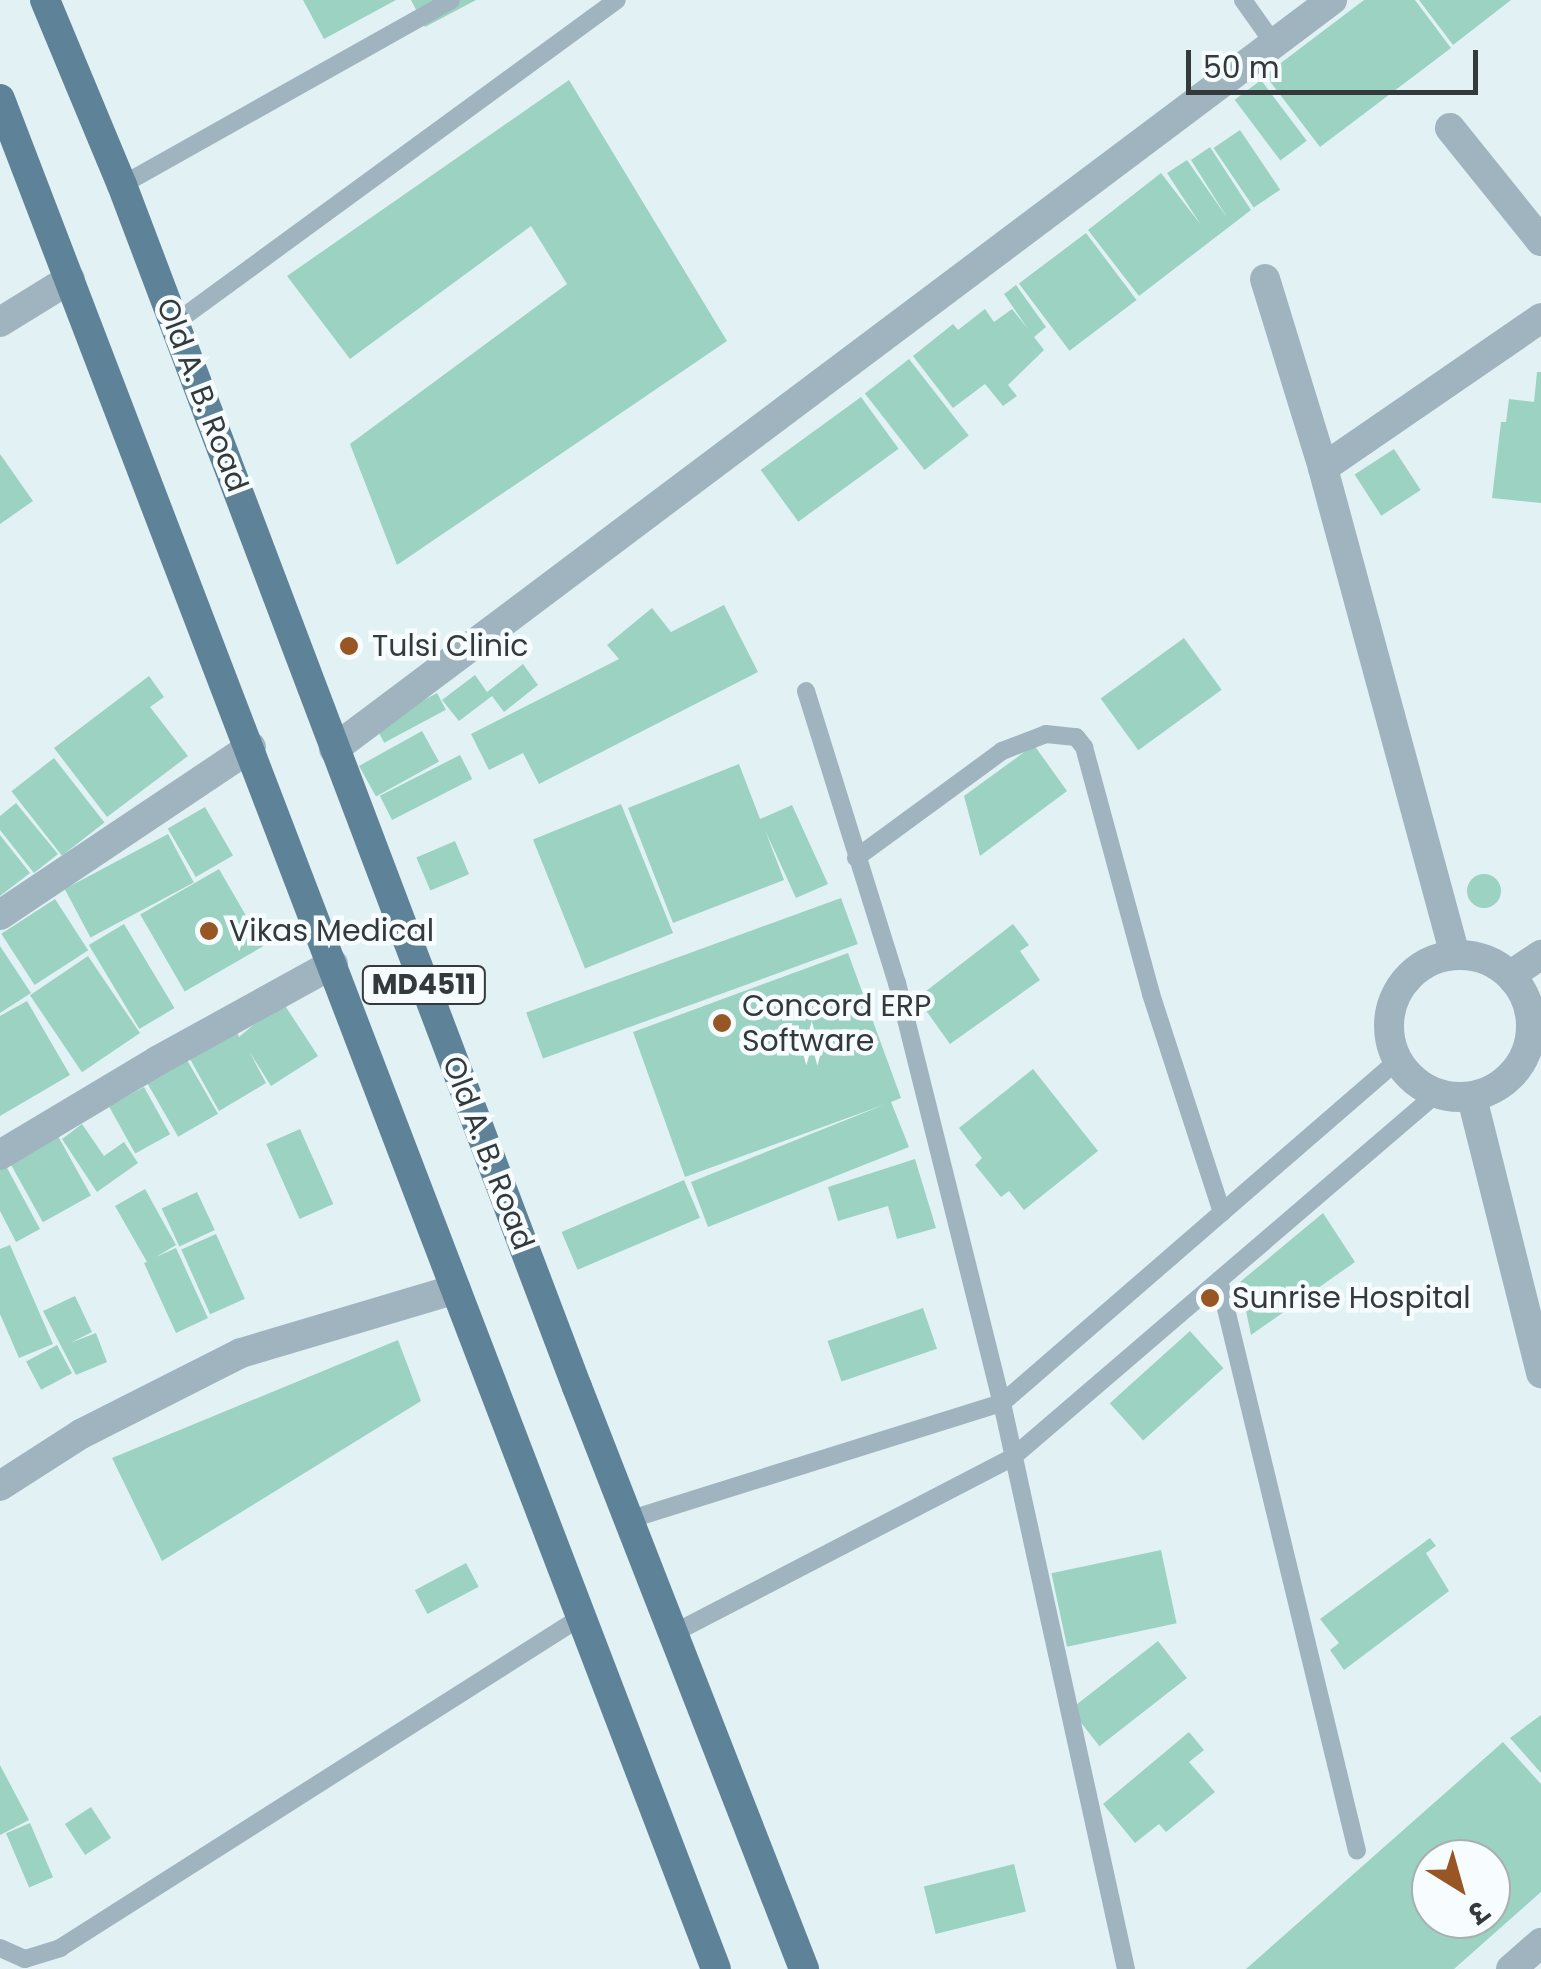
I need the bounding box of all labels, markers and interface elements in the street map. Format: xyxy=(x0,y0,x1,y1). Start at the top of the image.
scale bar xyxy=(1191,30,1484,92)
text: 50 m xyxy=(1203,46,1280,89)
street label: Old A. B. Road xyxy=(149,293,255,497)
place label: Tulsi Clinic xyxy=(372,628,529,664)
marker: Tulsi Clinic xyxy=(336,633,362,659)
place label: Vikas Medical xyxy=(229,913,434,949)
marker: Vikas Medical xyxy=(198,920,220,942)
road number: MD4511 xyxy=(362,962,486,1008)
place label: Concord ERP Software xyxy=(742,988,931,1058)
marker: Concord ERP Software xyxy=(711,1012,733,1034)
street label: Old A. B. Road xyxy=(435,1051,541,1255)
place label: Sunrise Hospital xyxy=(1232,1280,1471,1316)
marker: Sunrise Hospital xyxy=(1197,1285,1223,1311)
north arrow xyxy=(1411,1839,1511,1939)
text: उ xyxy=(1460,1891,1496,1932)

